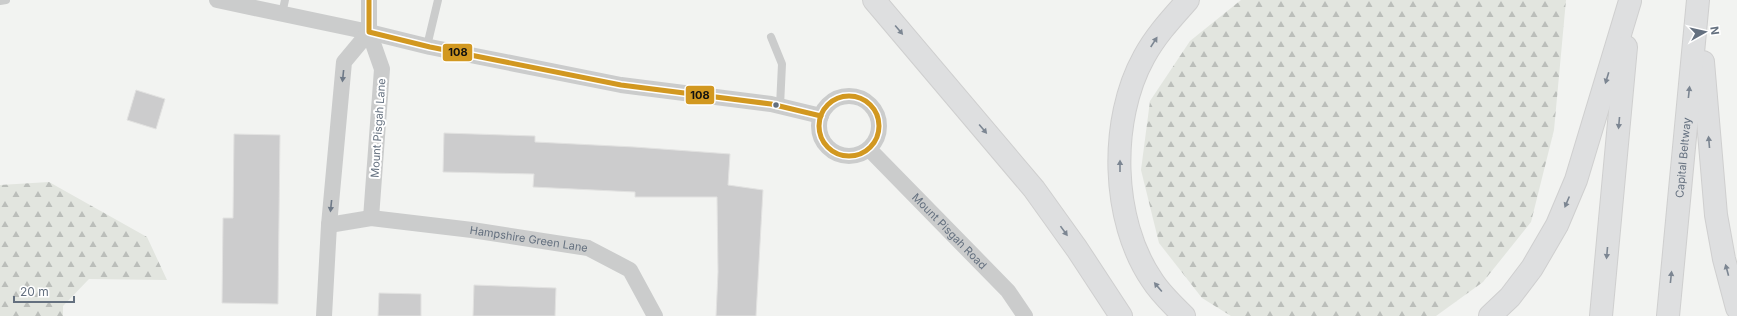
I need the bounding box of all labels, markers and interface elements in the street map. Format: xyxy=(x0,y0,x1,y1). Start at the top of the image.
north arrow xyxy=(1685,12,1725,52)
one-way arrow xyxy=(894,24,903,35)
text: N xyxy=(1707,25,1722,36)
one-way arrow xyxy=(1150,36,1157,48)
line badge: 108 xyxy=(442,43,473,62)
text: 108 xyxy=(448,45,468,59)
one-way arrow xyxy=(340,70,346,82)
one-way arrow xyxy=(1604,73,1610,85)
street label: Mount Pisgah Lane xyxy=(368,78,388,178)
line badge: 108 xyxy=(685,85,715,105)
one-way arrow xyxy=(1686,86,1693,98)
text: 108 xyxy=(690,88,710,102)
unlabelled marker xyxy=(771,100,781,110)
one-way arrow xyxy=(1616,117,1622,129)
street label: Capital Beltway xyxy=(1672,117,1694,199)
one-way arrow xyxy=(978,124,987,133)
one-way arrow xyxy=(1705,136,1712,148)
one-way arrow xyxy=(1117,159,1123,172)
street label: Mount Pisgah Road xyxy=(909,190,990,272)
one-way arrow xyxy=(1564,196,1570,207)
one-way arrow xyxy=(327,200,334,212)
street label: Hampshire Green Lane xyxy=(469,223,589,255)
one-way arrow xyxy=(1060,225,1068,236)
one-way arrow xyxy=(1604,247,1611,259)
one-way arrow xyxy=(1724,264,1730,276)
one-way arrow xyxy=(1668,271,1675,283)
scale bar xyxy=(14,278,74,304)
one-way arrow xyxy=(1153,282,1162,293)
text: 20 m xyxy=(20,284,49,299)

